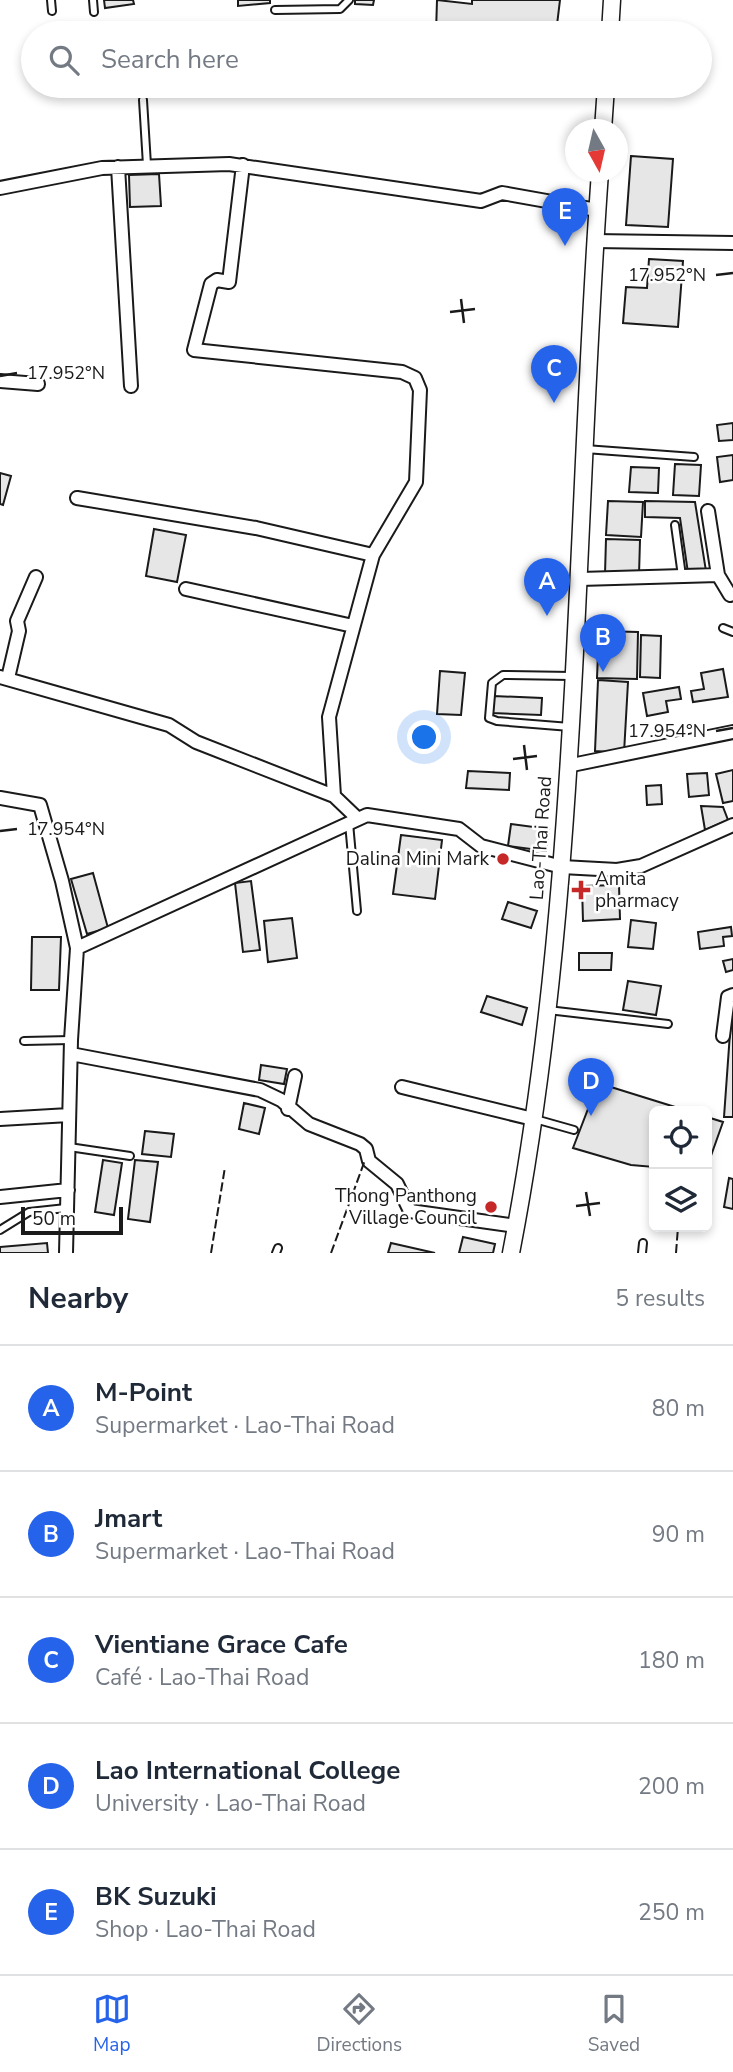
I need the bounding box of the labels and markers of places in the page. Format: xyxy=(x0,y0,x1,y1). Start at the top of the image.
pin: E xyxy=(542,188,588,246)
pin: C xyxy=(531,345,577,403)
pin: A xyxy=(524,558,570,616)
pin: B xyxy=(580,614,626,672)
place label: Dalina Mini Mark xyxy=(346,846,489,872)
marker: Dalina Mini Mark xyxy=(495,851,511,867)
place label: Amita pharmacy xyxy=(595,866,679,914)
marker: Amita pharmacy xyxy=(573,882,589,898)
pin: D xyxy=(568,1058,614,1116)
place label: Thong Panthong Village Council xyxy=(335,1183,477,1231)
marker: Thong Panthong Village Council xyxy=(483,1199,499,1215)

